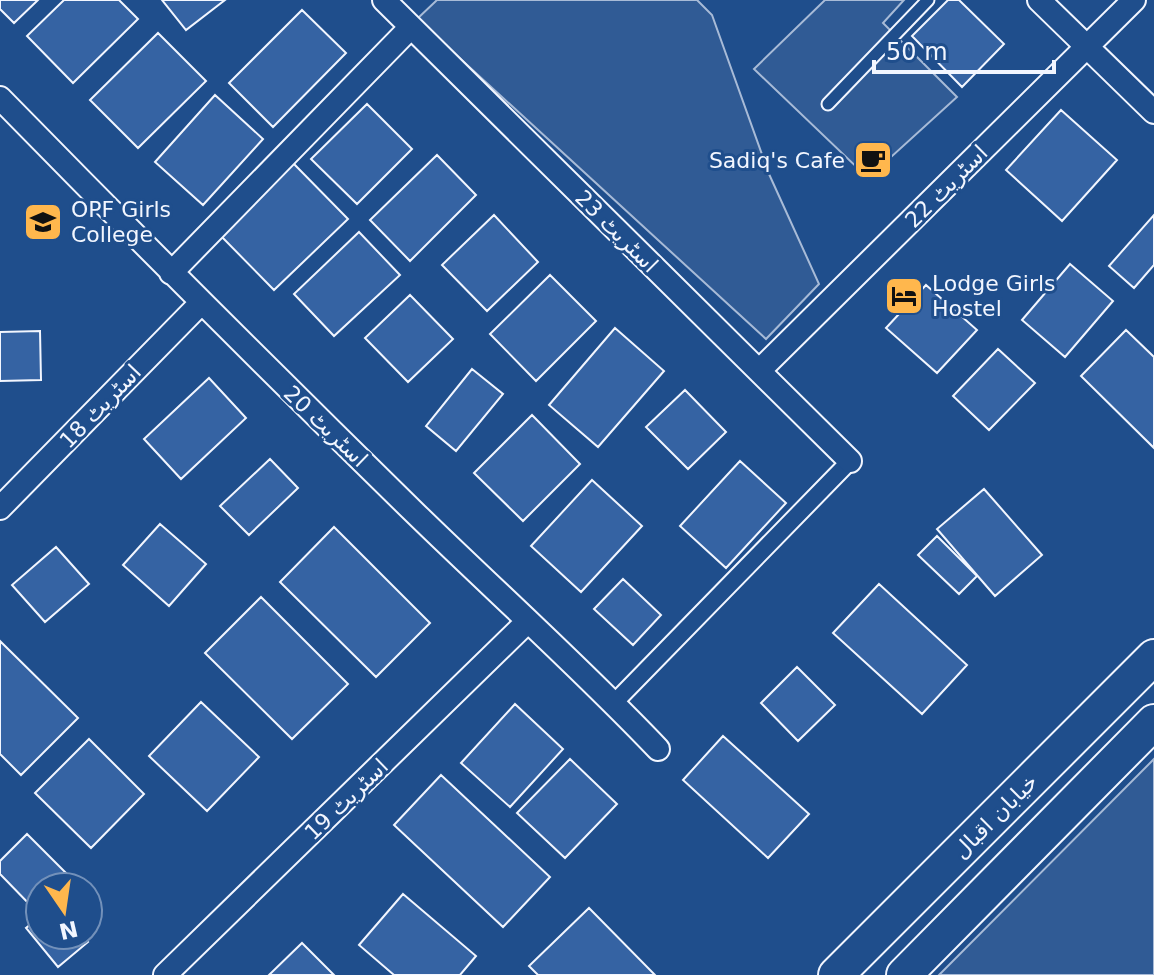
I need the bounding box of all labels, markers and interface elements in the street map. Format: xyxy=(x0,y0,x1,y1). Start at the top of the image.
scale bar xyxy=(874,24,1054,74)
text: 50 m xyxy=(886,38,948,66)
cafe icon: Sadiq's Cafe xyxy=(852,139,894,181)
street label: اسٹریٹ 22 xyxy=(900,140,993,233)
place label: Sadiq's Cafe xyxy=(709,148,845,173)
street label: اسٹریٹ 23 xyxy=(570,185,663,278)
place label: OPF Girls College xyxy=(71,197,171,247)
school or university icon: OPF Girls College xyxy=(22,201,64,243)
place label: Lodge Girls Hostel xyxy=(932,271,1056,321)
hotel icon: Lodge Girls Hostel xyxy=(883,275,925,317)
street label: اسٹریٹ 18 xyxy=(55,360,146,453)
street label: اسٹریٹ 20 xyxy=(279,381,372,472)
street label: اسٹریٹ 19 xyxy=(300,754,393,845)
street label: خیابان اقبال xyxy=(948,769,1043,864)
north arrow xyxy=(24,871,104,951)
text: N xyxy=(57,916,80,944)

